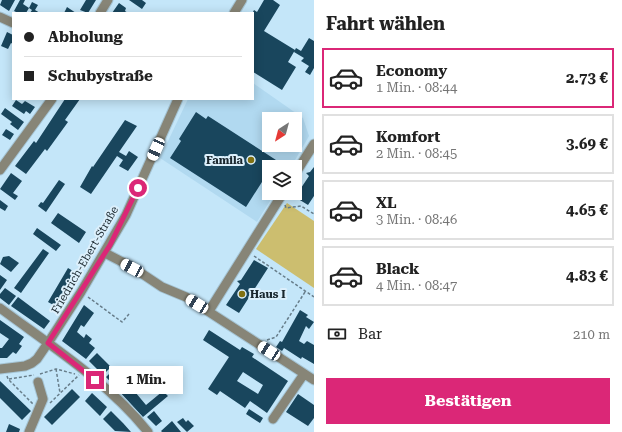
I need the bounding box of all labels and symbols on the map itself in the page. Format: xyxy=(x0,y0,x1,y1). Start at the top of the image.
north arrow xyxy=(262,112,302,152)
car xyxy=(146,136,166,162)
place label: Famila xyxy=(206,154,244,167)
marker: Famila xyxy=(246,155,256,165)
route start xyxy=(129,179,147,197)
street label: Friedrich-Ebert-Straße xyxy=(49,204,121,316)
car xyxy=(119,257,145,279)
place label: Haus I xyxy=(250,288,286,301)
marker: Haus I xyxy=(237,289,247,299)
car xyxy=(184,293,210,315)
car xyxy=(256,339,282,363)
callout: 1 Min. xyxy=(109,366,183,394)
route end xyxy=(86,371,104,389)

